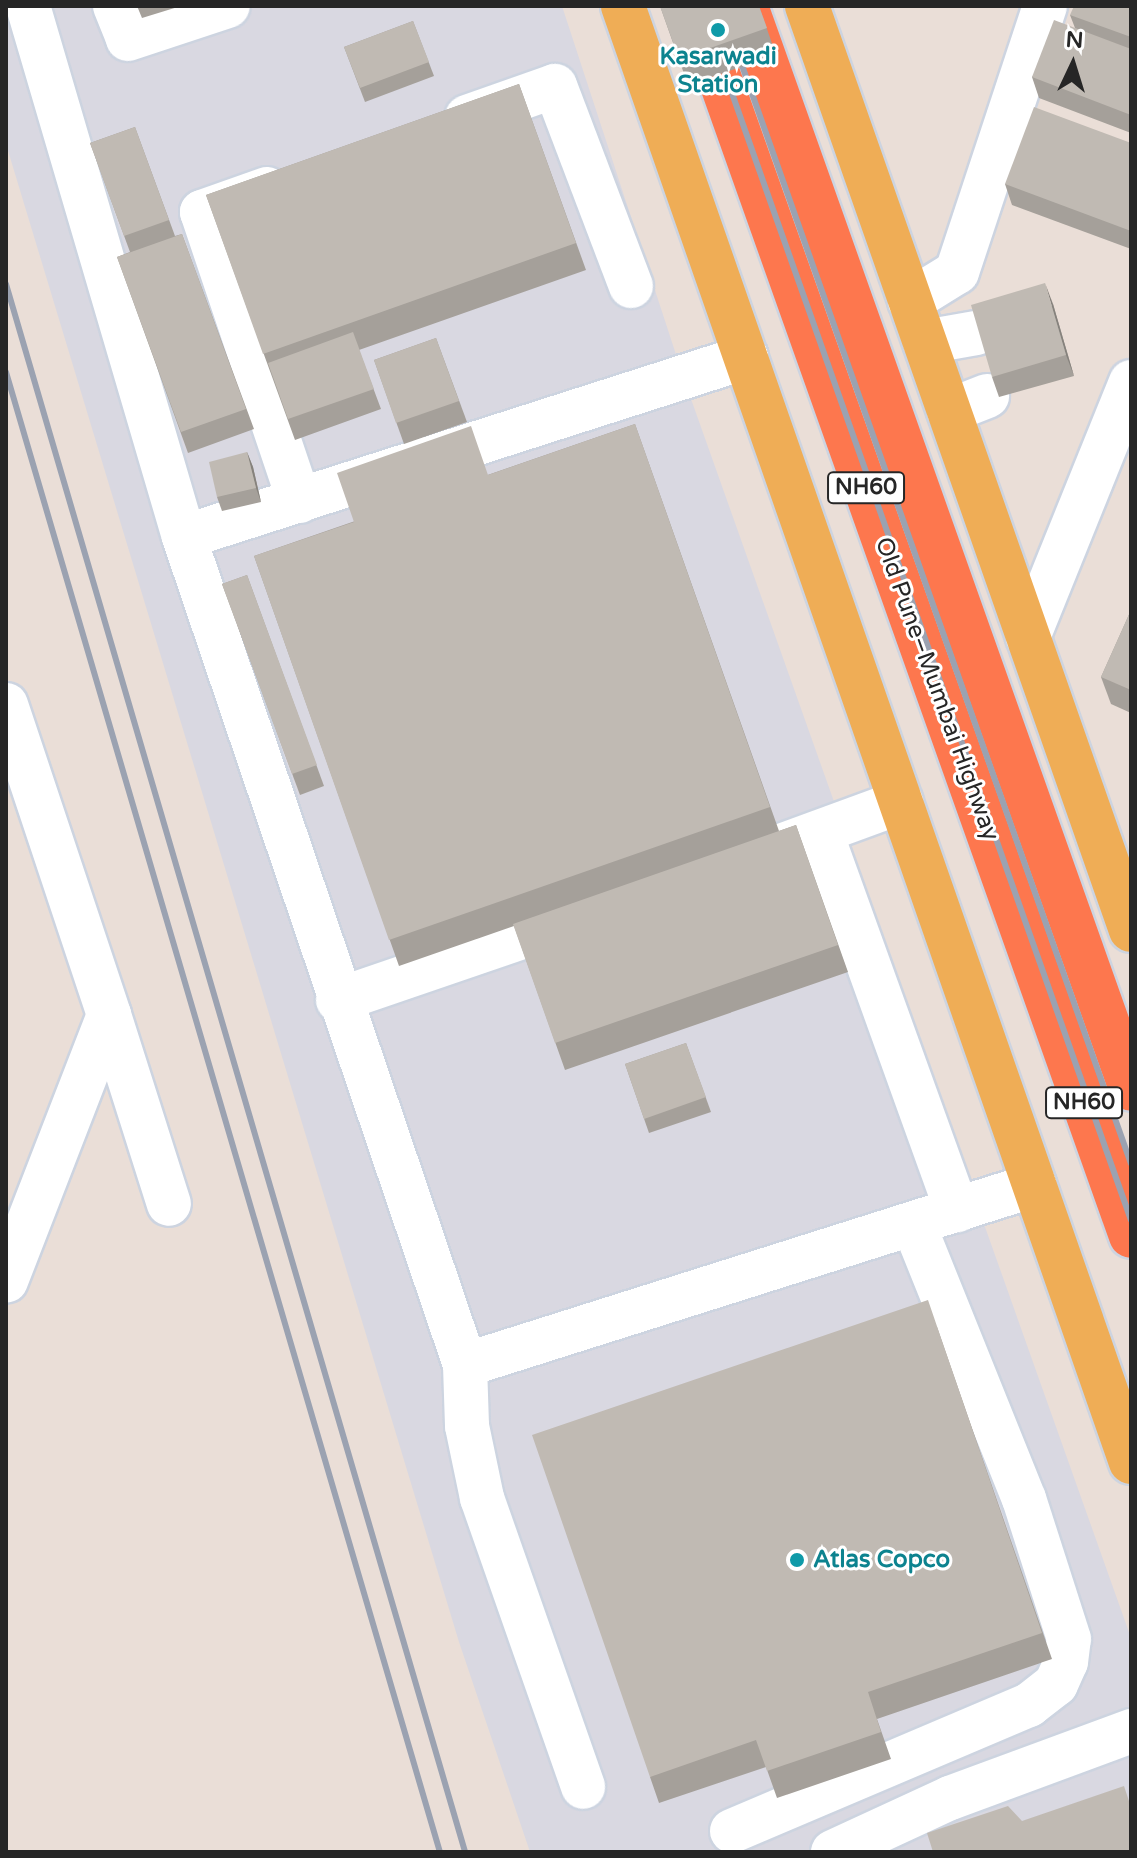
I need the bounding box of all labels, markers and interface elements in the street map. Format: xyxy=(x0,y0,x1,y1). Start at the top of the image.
marker: Kasarwadi Station xyxy=(709,21,727,39)
north arrow xyxy=(1033,24,1113,104)
text: N xyxy=(1065,26,1084,54)
place label: Kasarwadi Station xyxy=(659,43,777,99)
road number: NH60 xyxy=(826,470,906,506)
street label: Old Pune–Mumbai Highway xyxy=(869,533,1005,845)
road number: NH60 xyxy=(1044,1085,1124,1121)
place label: Atlas Copco xyxy=(813,1546,950,1574)
marker: Atlas Copco xyxy=(788,1551,806,1569)

